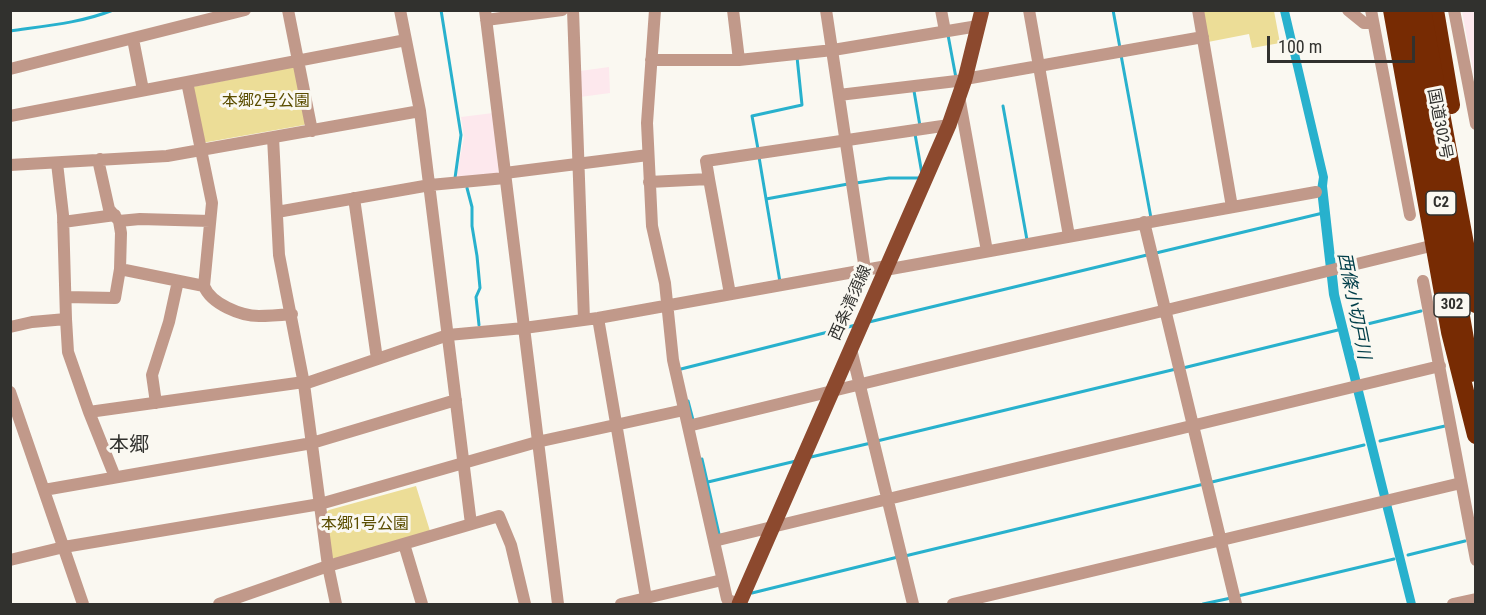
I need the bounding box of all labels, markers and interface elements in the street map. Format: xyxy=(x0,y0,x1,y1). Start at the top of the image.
scale bar xyxy=(1270,24,1418,62)
text: 100 m xyxy=(1278,36,1322,57)
street label: 国道302号 xyxy=(1423,87,1455,161)
park label: 本郷2号公園 xyxy=(222,92,310,112)
road number: C2 xyxy=(1426,191,1456,215)
water label: 西條小切戸川 xyxy=(1332,251,1374,361)
street label: 西条清須線 xyxy=(826,263,876,343)
road number: 302 xyxy=(1434,293,1470,317)
district label: 本郷 xyxy=(109,434,149,458)
park label: 本郷1号公園 xyxy=(321,515,409,535)

